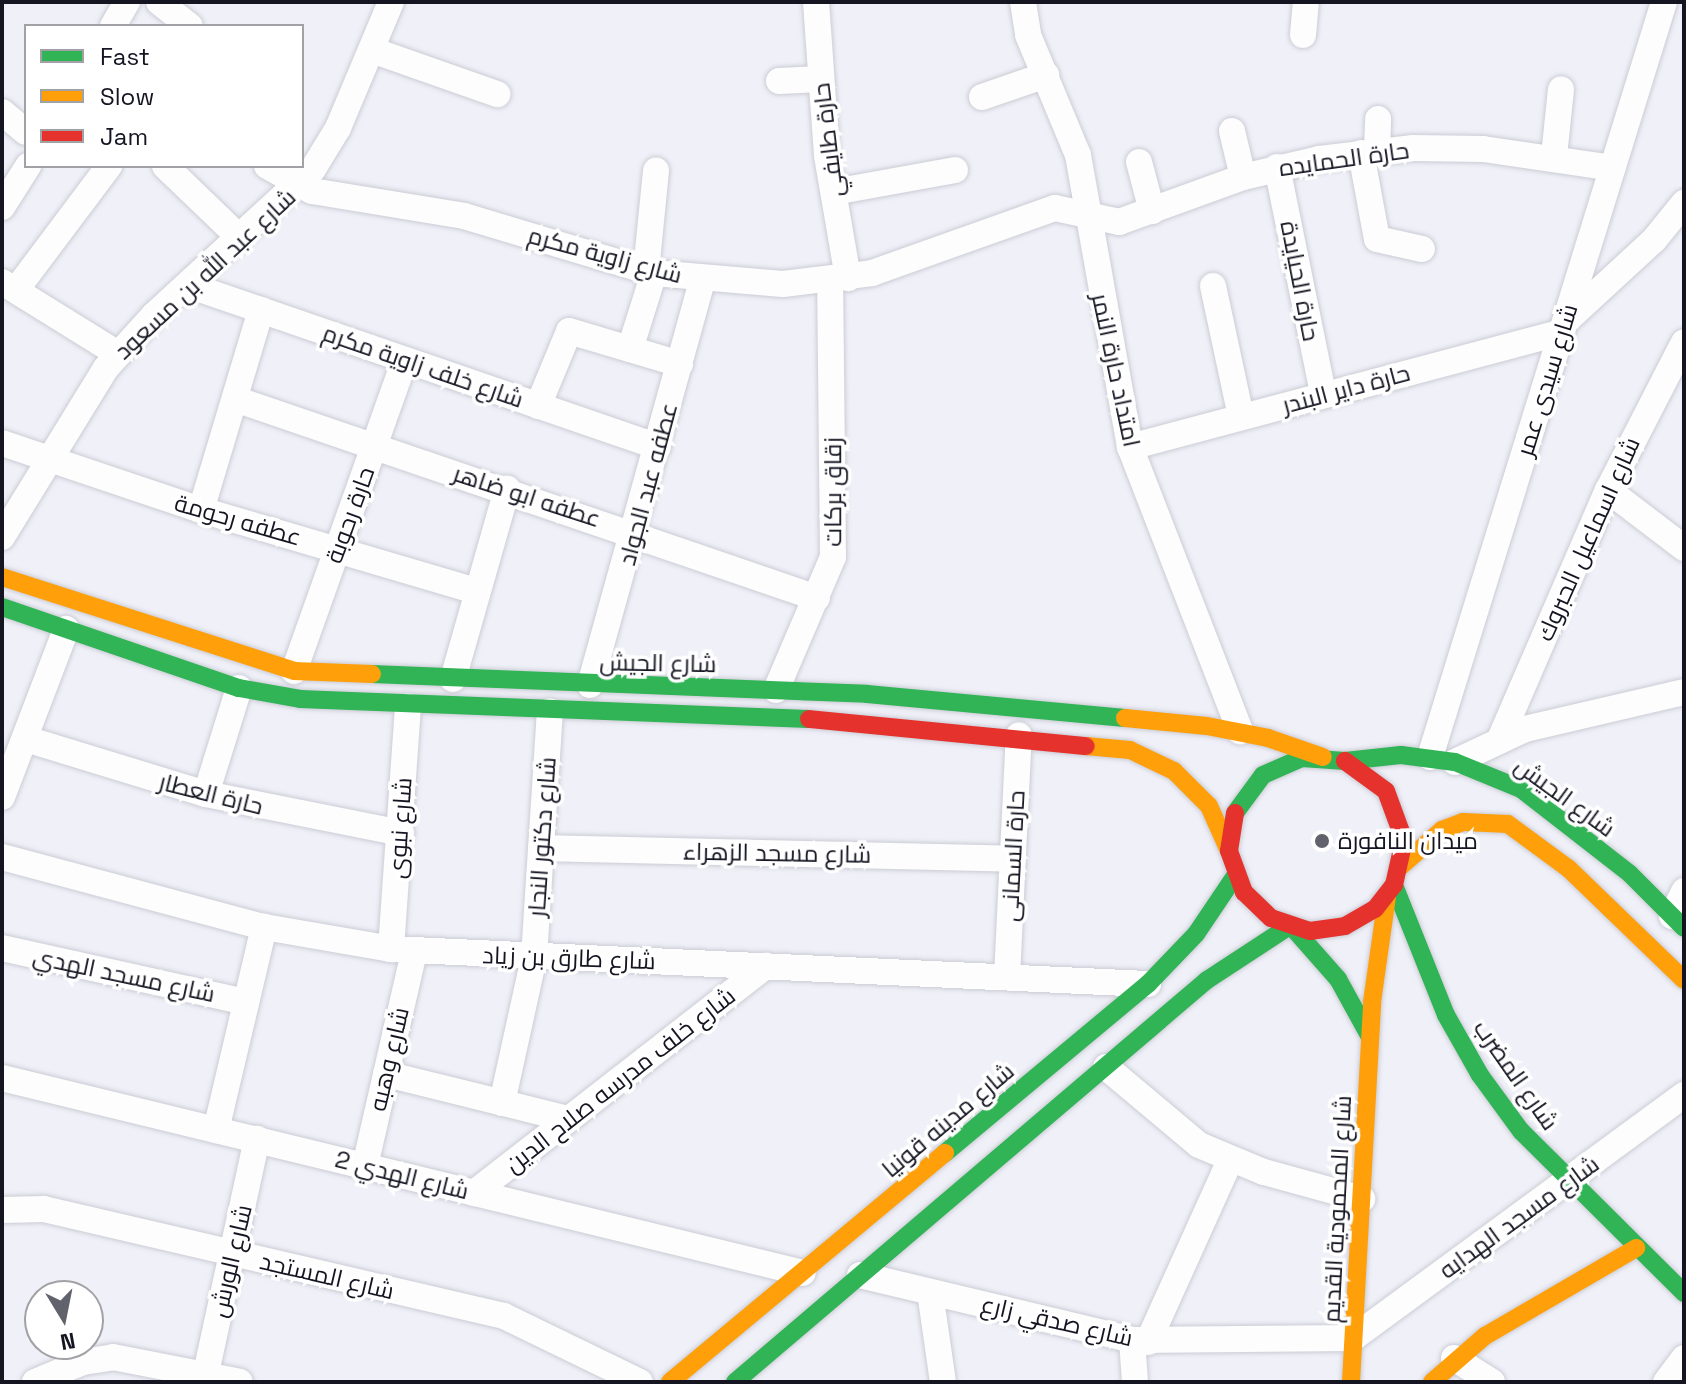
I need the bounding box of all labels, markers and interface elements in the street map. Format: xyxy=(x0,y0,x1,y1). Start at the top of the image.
legend xyxy=(24,24,304,168)
text: Fast xyxy=(100,41,150,72)
text: Slow xyxy=(100,81,154,112)
street label: حارة طايفي xyxy=(807,81,849,199)
text: Jam xyxy=(100,121,148,152)
street label: حارة الحمايده xyxy=(1277,136,1411,182)
street label: شارع عبد الله بن مسعود xyxy=(109,183,301,365)
street label: حارة الحيايدة xyxy=(1274,218,1326,344)
street label: شارع زاوية مكرم xyxy=(525,221,685,289)
street label: امتداد حارة النمر xyxy=(1086,291,1146,449)
street label: شارع سيدى عمر xyxy=(1510,300,1584,460)
street label: شارع خلف زاوية مكرم xyxy=(319,318,527,414)
street label: حارة داير البندر xyxy=(1279,358,1413,420)
street label: عطفه عبد الجواد xyxy=(612,399,684,569)
street label: شارع اسماعيل الحبروك xyxy=(1530,433,1646,645)
street label: زقاق بركات xyxy=(819,437,847,547)
street label: عطفه ابو ضاهر xyxy=(450,459,604,533)
street label: حارة رحوبة xyxy=(319,463,381,567)
street label: عطفه رحومة xyxy=(171,488,305,552)
street label: شارع الجيش xyxy=(599,648,717,678)
street label: شارع الجيش xyxy=(1509,751,1621,843)
street label: شارع دكتور النجار xyxy=(522,756,562,918)
street label: حارة العطار xyxy=(156,767,266,821)
street label: شارع نبوى xyxy=(382,776,418,880)
street label: حارة السمانى xyxy=(995,790,1031,922)
place label: ميدان النافورة xyxy=(1338,827,1478,855)
marker: ميدان النافورة xyxy=(1313,832,1331,850)
street label: شارع مسجد الزهراء xyxy=(683,837,871,869)
street label: شارع طارق بن زياد xyxy=(482,941,656,975)
street label: شارع مسجد الهدي xyxy=(30,942,218,1008)
street label: شارع خلف مدرسه صلاح الدين xyxy=(499,981,741,1179)
street label: شارع وهبه xyxy=(363,1004,415,1114)
street label: شارع المضرب xyxy=(1468,1014,1564,1136)
street label: شارع مدينه قونيا xyxy=(876,1056,1020,1184)
street label: شارع المحمودية القديم xyxy=(1317,1094,1357,1324)
street label: شارع الهدي 2 xyxy=(332,1145,472,1205)
street label: شارع مسجد الهدايه xyxy=(1433,1149,1605,1285)
street label: شارع الورش xyxy=(204,1202,258,1320)
street label: شارع المستجد xyxy=(257,1247,397,1305)
north arrow xyxy=(24,1280,104,1360)
street label: شارع صدقي زارع xyxy=(978,1290,1136,1352)
text: N xyxy=(58,1327,78,1357)

